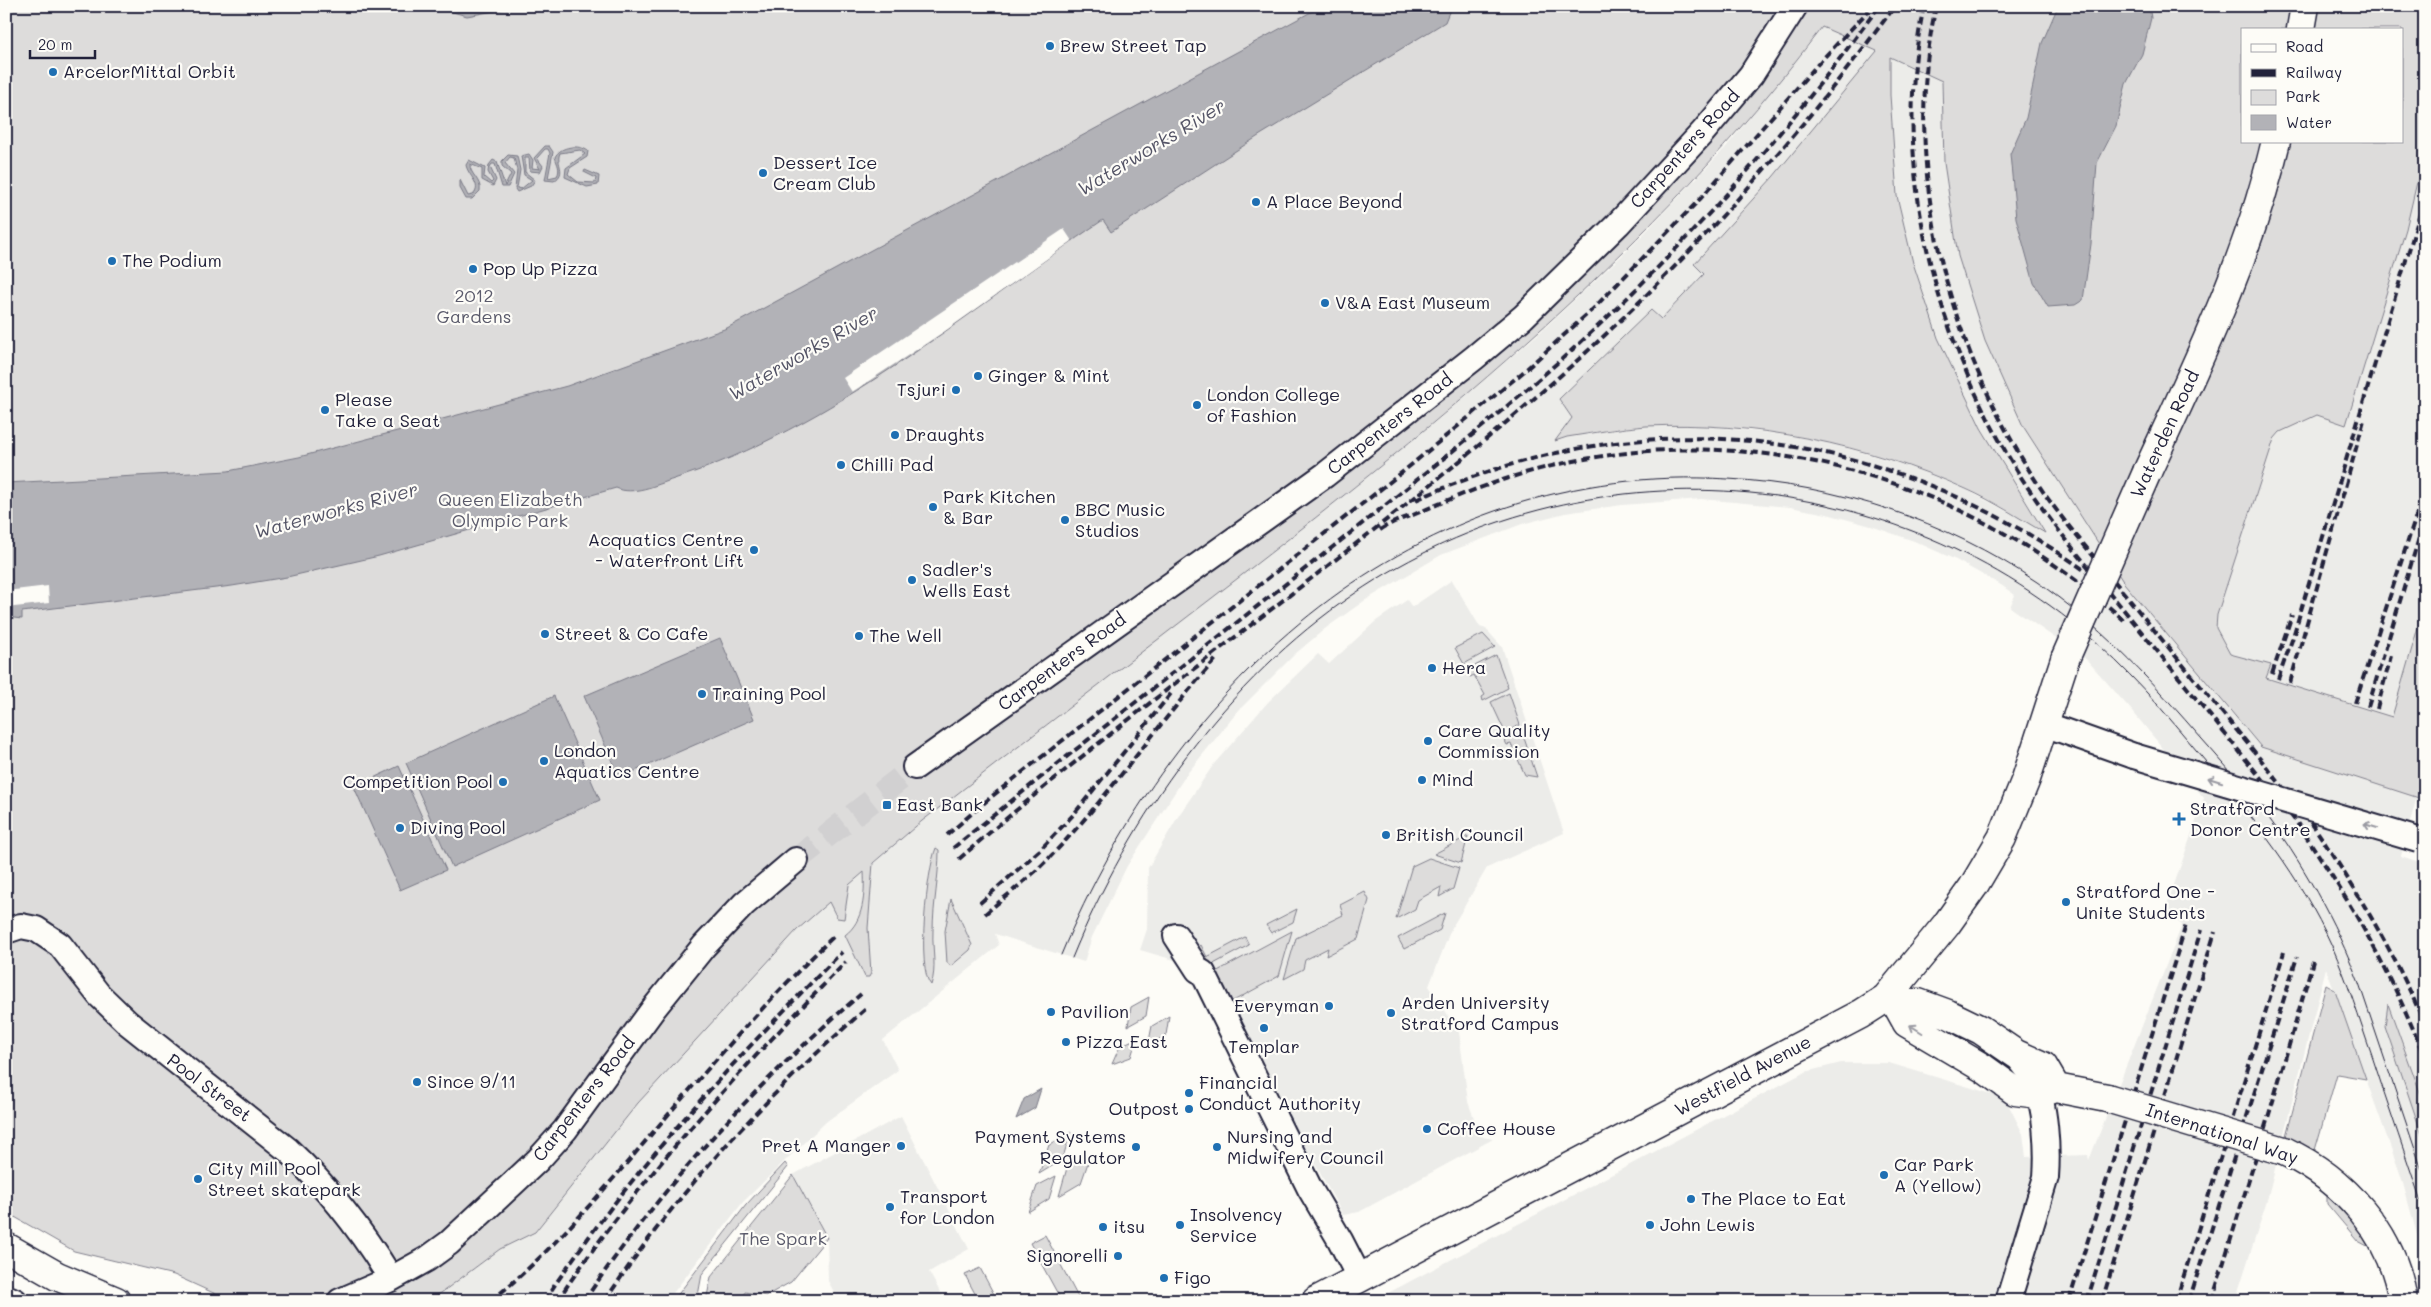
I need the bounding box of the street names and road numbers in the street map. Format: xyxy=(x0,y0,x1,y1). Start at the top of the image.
street label: Carpenters Road xyxy=(1624,84,1744,213)
street label: Waterden Road xyxy=(2124,366,2204,501)
street label: Carpenters Road xyxy=(1322,367,1457,480)
street label: Carpenters Road xyxy=(993,607,1130,716)
street label: Westfield Avenue xyxy=(1670,1029,1815,1121)
street label: Carpenters Road xyxy=(527,1031,640,1166)
street label: Pool Street xyxy=(162,1048,257,1127)
street label: International Way xyxy=(2143,1097,2302,1169)

